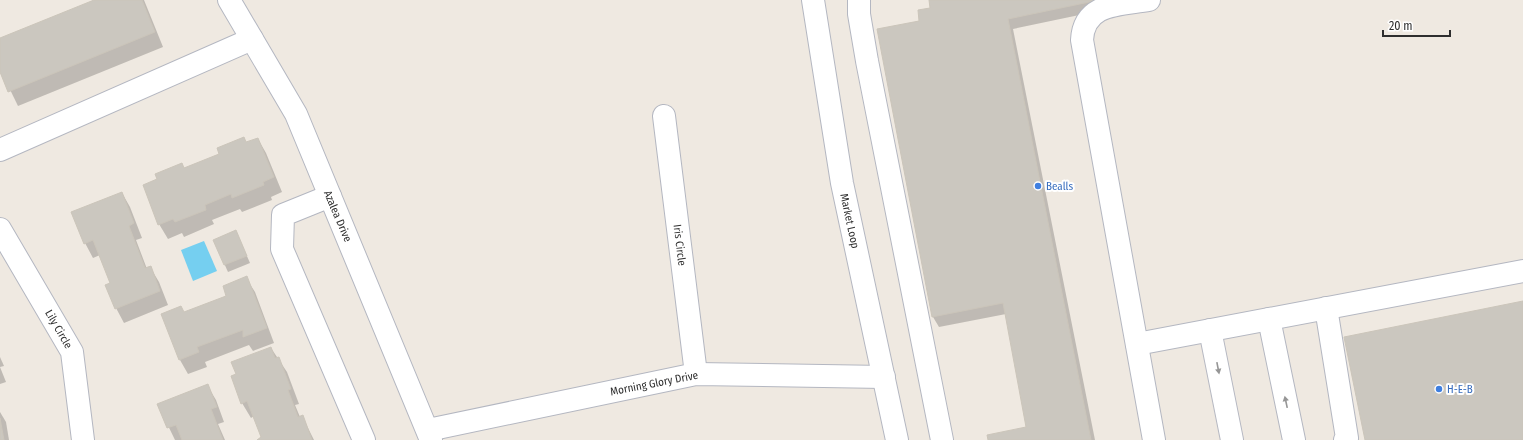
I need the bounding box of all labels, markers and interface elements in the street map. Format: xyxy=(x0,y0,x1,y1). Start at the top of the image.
scale bar xyxy=(1383,12,1450,38)
text: 20 m xyxy=(1389,19,1413,33)
place label: Bealls xyxy=(1046,180,1073,193)
marker: Bealls xyxy=(1033,181,1043,191)
street label: Azalea Drive xyxy=(321,188,354,244)
street label: Market Loop xyxy=(837,192,862,250)
street label: Iris Circle xyxy=(671,224,688,267)
street label: Lily Circle xyxy=(42,307,75,351)
one-way arrow xyxy=(1215,362,1221,374)
street label: Morning Glory Drive xyxy=(609,369,699,398)
place label: H-E-B xyxy=(1447,383,1473,396)
marker: H-E-B xyxy=(1434,384,1444,394)
one-way arrow xyxy=(1282,396,1288,408)

